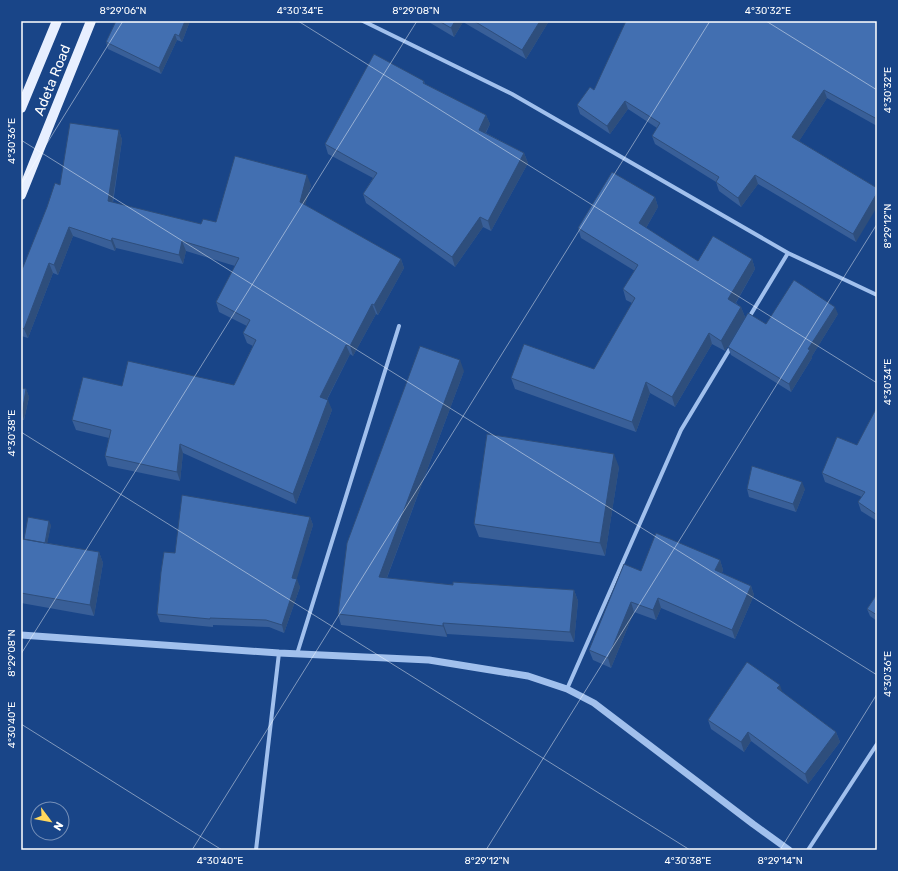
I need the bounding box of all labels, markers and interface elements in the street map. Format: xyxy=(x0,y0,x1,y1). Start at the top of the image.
text: 8°29'06"N xyxy=(100,5,147,17)
text: 4°30'34"E xyxy=(277,5,323,17)
text: 8°29'08"N xyxy=(392,5,440,17)
text: 4°30'32"E xyxy=(745,5,791,17)
street label: Adeta Road xyxy=(30,42,74,118)
text: 4°30'32"E xyxy=(882,67,894,113)
text: 4°30'36"E xyxy=(6,118,18,164)
text: 8°29'12"N xyxy=(882,203,894,249)
text: 4°30'34"E xyxy=(882,359,894,405)
text: 4°30'38"E xyxy=(6,410,18,456)
text: 8°29'08"N xyxy=(6,629,18,677)
text: 4°30'36"E xyxy=(882,651,894,697)
text: 4°30'40"E xyxy=(6,702,18,748)
north arrow xyxy=(30,801,70,841)
text: N xyxy=(50,819,66,833)
text: 4°30'40"E xyxy=(197,855,243,867)
text: 8°29'12"N xyxy=(464,855,510,867)
text: 4°30'38"E xyxy=(665,855,711,867)
text: 8°29'14"N xyxy=(757,855,803,867)

